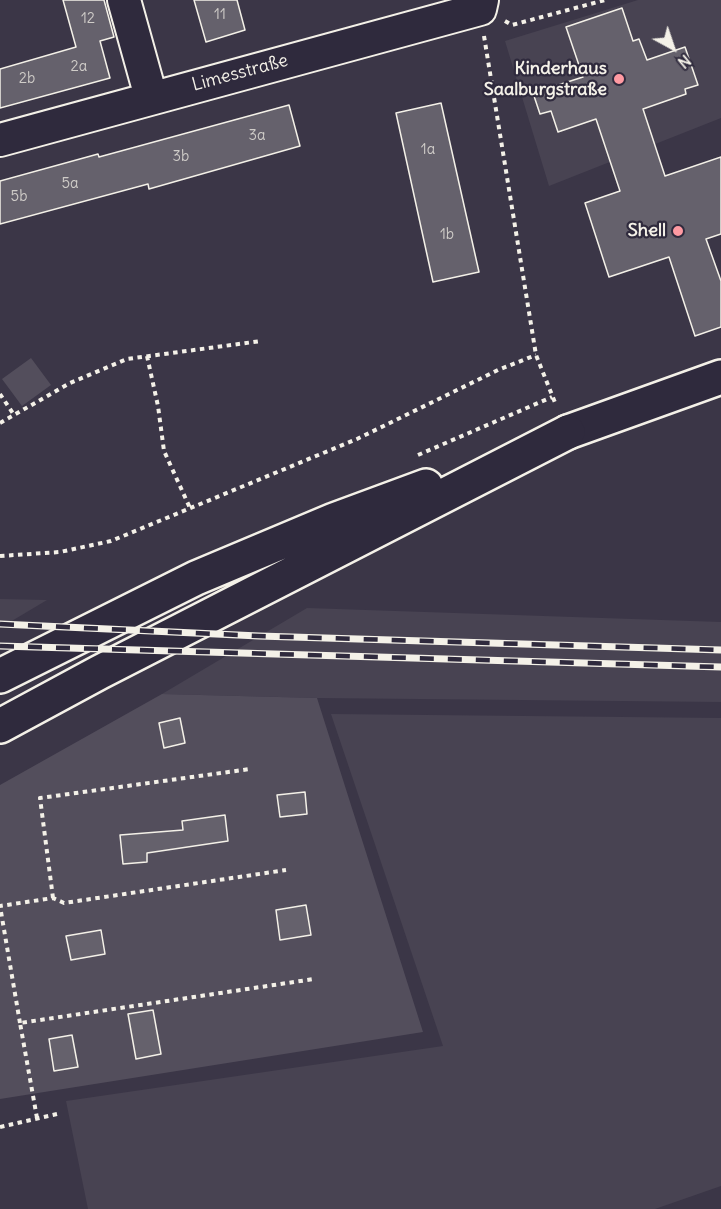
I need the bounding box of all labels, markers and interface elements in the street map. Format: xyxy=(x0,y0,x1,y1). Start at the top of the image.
house number: 11 xyxy=(214,6,226,24)
house number: 12 xyxy=(81,10,95,28)
north arrow xyxy=(643,18,703,78)
street label: Limesstraße xyxy=(190,50,290,96)
text: N xyxy=(674,51,695,73)
house number: 2a xyxy=(71,58,87,76)
place label: Kinderhaus Saalburgstraße xyxy=(484,58,607,100)
house number: 2b xyxy=(19,70,35,88)
marker: Kinderhaus Saalburgstraße xyxy=(612,72,626,86)
house number: 3a xyxy=(248,127,266,145)
house number: 1a xyxy=(421,141,435,159)
house number: 3b xyxy=(173,148,189,166)
house number: 5a xyxy=(61,175,79,193)
house number: 5b xyxy=(11,188,27,206)
place label: Shell xyxy=(628,220,666,242)
marker: Shell xyxy=(671,224,685,238)
house number: 1b xyxy=(440,226,454,244)

